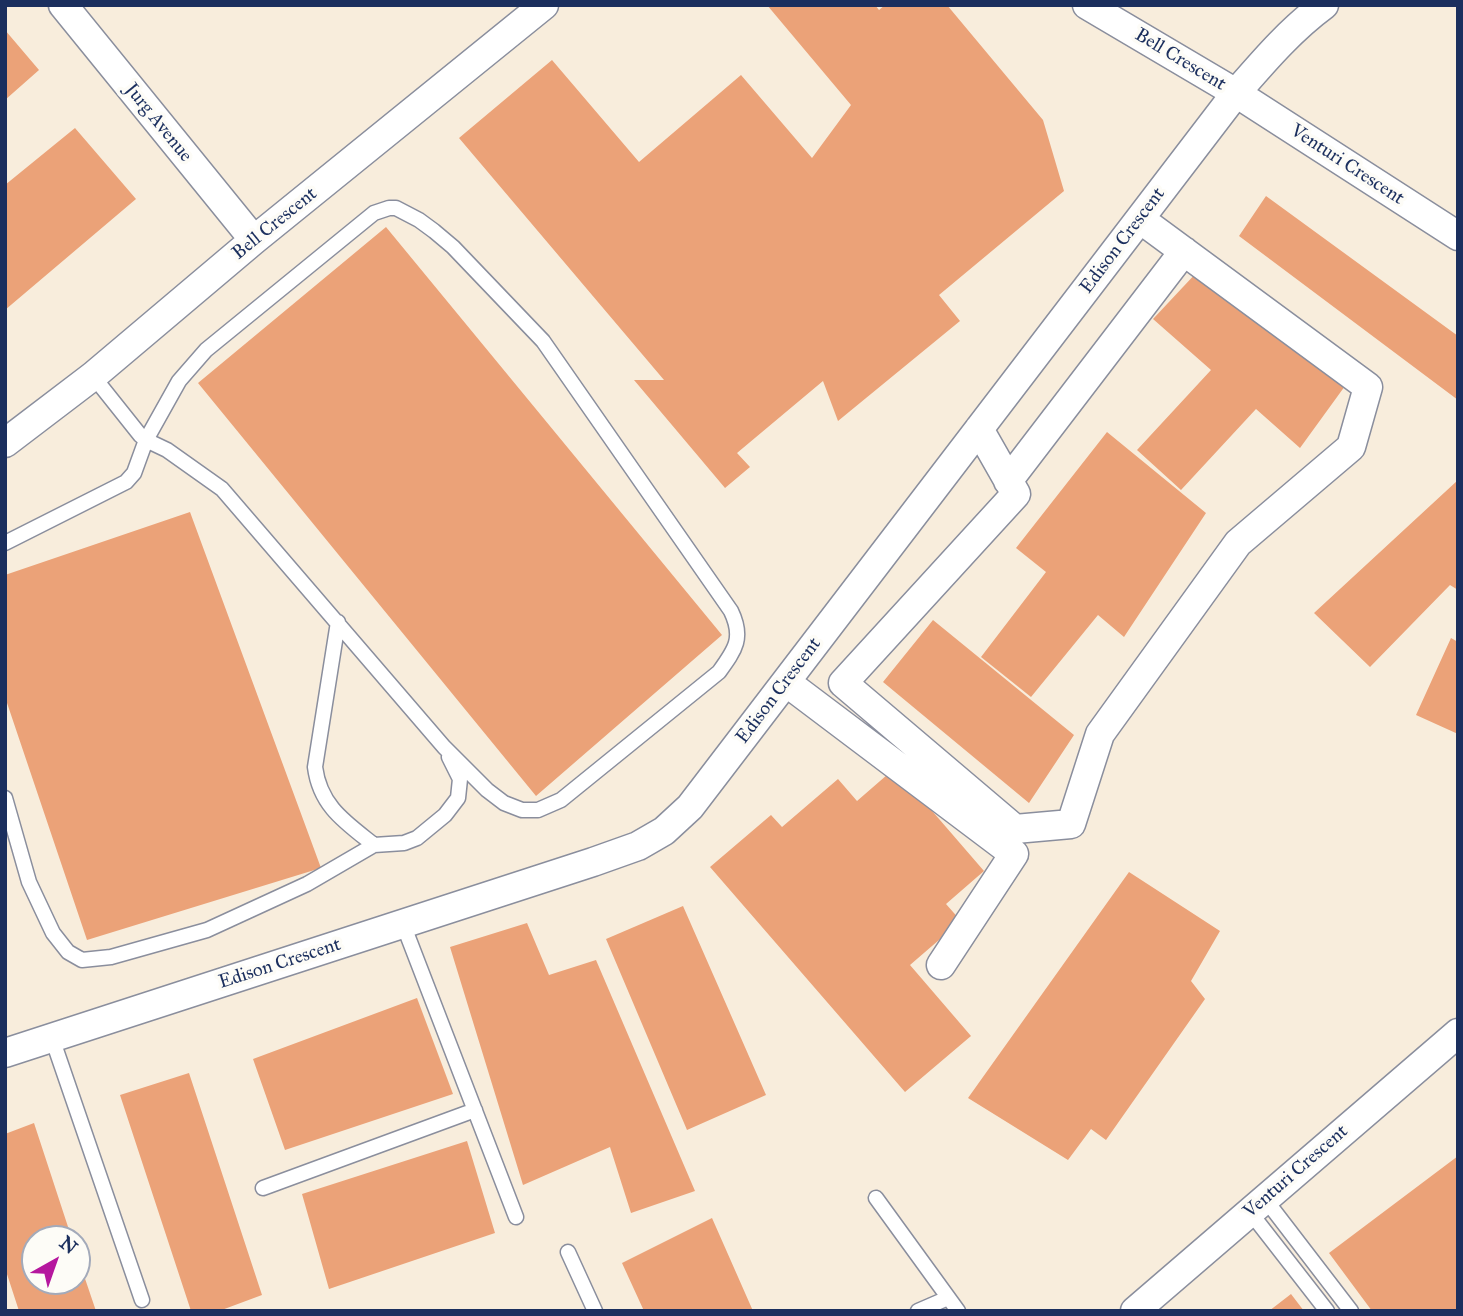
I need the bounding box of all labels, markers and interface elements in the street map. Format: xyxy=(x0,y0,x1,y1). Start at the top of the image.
street label: Bell Crescent xyxy=(1130,24,1230,96)
street label: Jurg Avenue xyxy=(119,79,197,167)
street label: Venturi Crescent xyxy=(1286,120,1408,210)
street label: Bell Crescent xyxy=(228,183,322,265)
street label: Edison Crescent xyxy=(1076,183,1170,299)
street label: Edison Crescent xyxy=(732,633,826,749)
street label: Edison Crescent xyxy=(216,934,344,994)
street label: Venturi Crescent xyxy=(1239,1120,1353,1224)
north arrow xyxy=(21,1225,91,1295)
text: N xyxy=(55,1231,82,1259)

